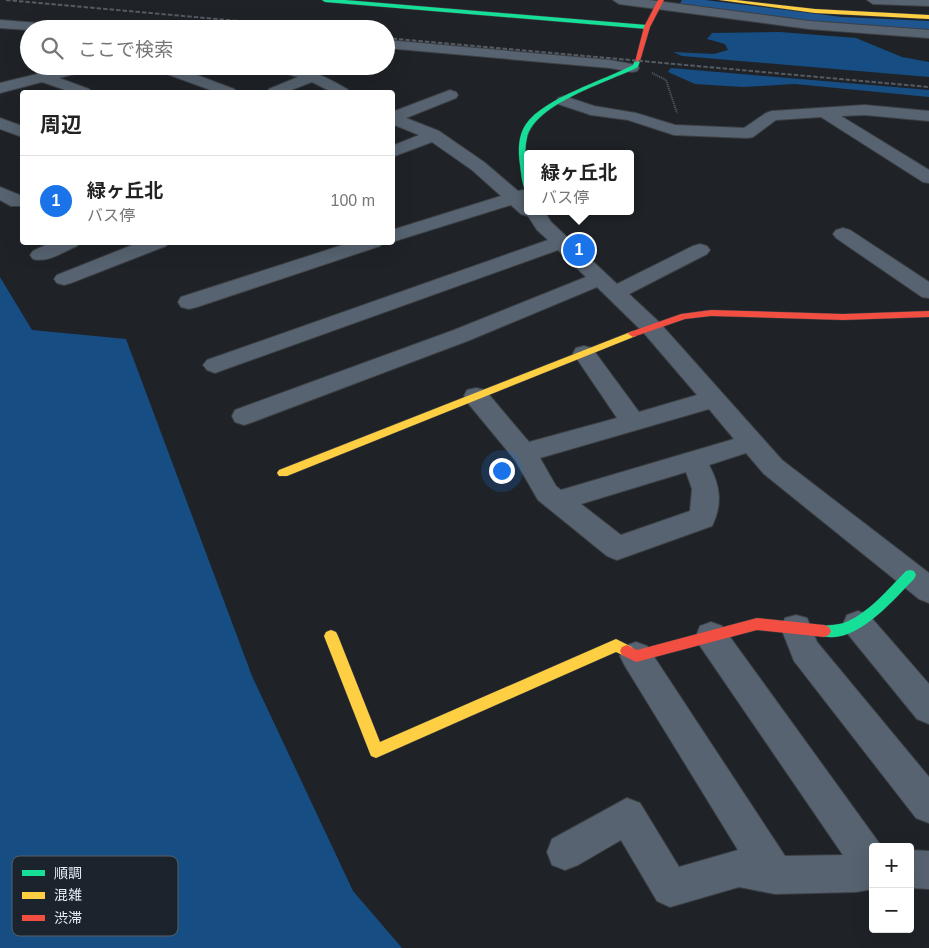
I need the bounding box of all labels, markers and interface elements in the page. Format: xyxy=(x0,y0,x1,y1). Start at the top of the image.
search box xyxy=(20,20,395,75)
icon: search xyxy=(38,34,66,62)
text: ここで検索 xyxy=(78,39,173,60)
text: 周辺 xyxy=(40,113,82,136)
popup xyxy=(524,150,634,215)
text: 緑ヶ丘北 xyxy=(541,162,617,183)
text: 緑ヶ丘北 xyxy=(87,180,163,201)
text: バス停 xyxy=(541,189,589,206)
text: 1 xyxy=(52,192,60,209)
text: 100 m xyxy=(331,192,375,209)
text: バス停 xyxy=(87,207,135,224)
pin: 1 xyxy=(563,231,595,269)
your location xyxy=(489,458,515,484)
map controls xyxy=(869,843,914,933)
button: + xyxy=(869,843,914,888)
legend xyxy=(12,856,178,936)
text: 順調 xyxy=(54,865,82,881)
text: 混雑 xyxy=(54,887,82,903)
button: − xyxy=(869,888,914,933)
text: 渋滞 xyxy=(54,910,82,926)

